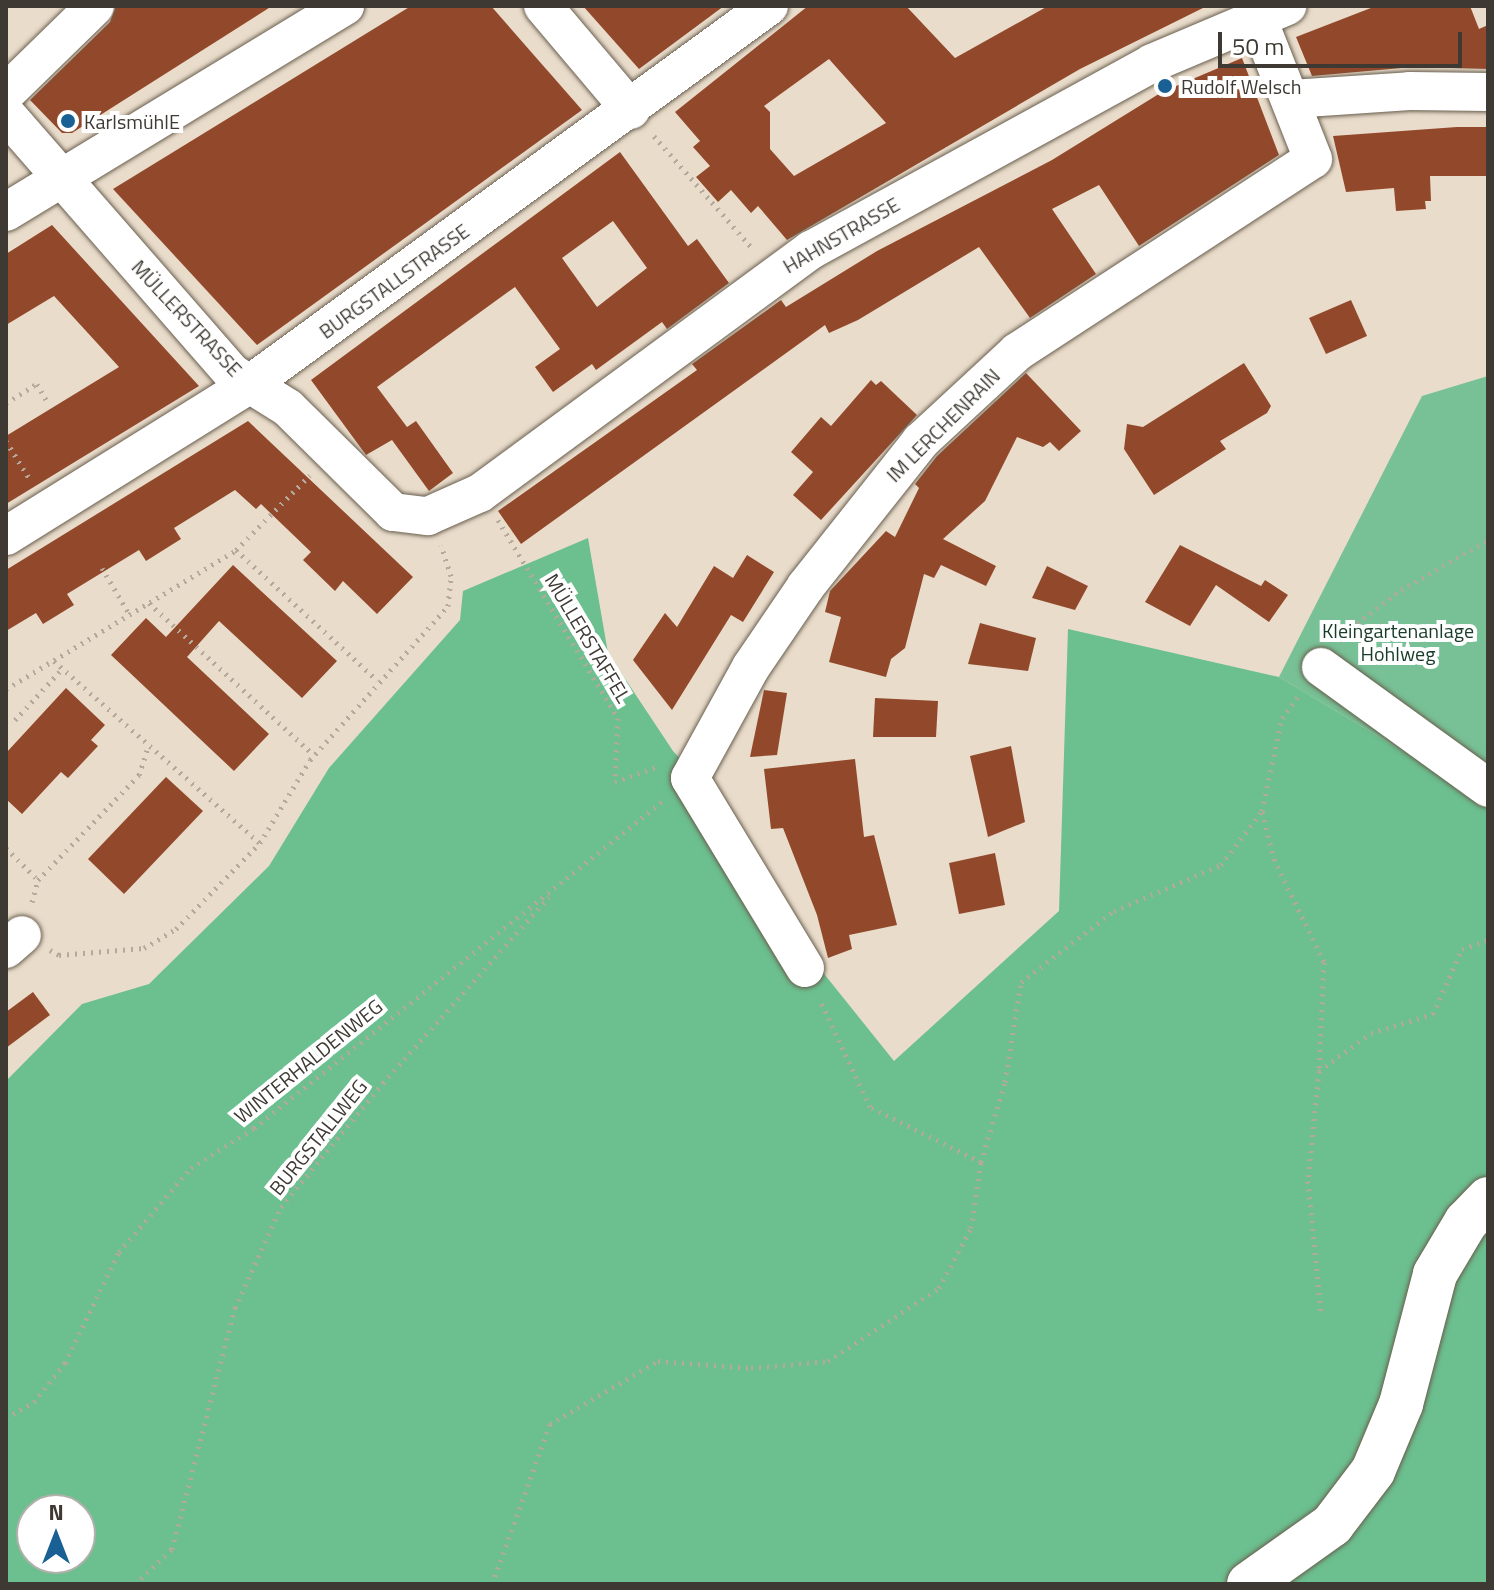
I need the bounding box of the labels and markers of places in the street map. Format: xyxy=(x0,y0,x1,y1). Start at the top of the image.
place label: Rudolf Welsch xyxy=(1181,74,1301,98)
marker: Rudolf Welsch xyxy=(1156,77,1174,95)
place label: KarlsmühlE xyxy=(84,109,180,133)
marker: KarlsmühlE xyxy=(59,112,77,130)

